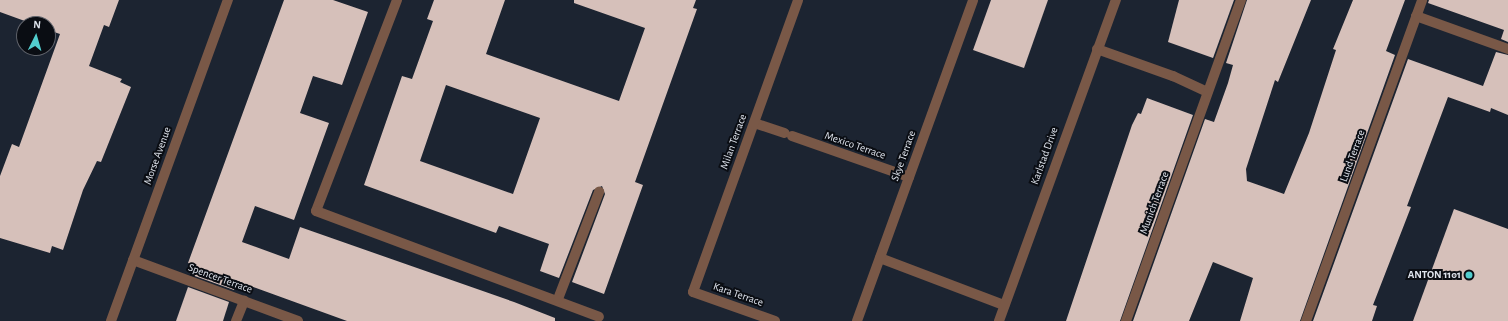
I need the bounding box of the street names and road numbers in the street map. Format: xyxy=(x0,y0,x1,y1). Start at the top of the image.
street label: Milan Terrace xyxy=(718,113,750,171)
street label: Morse Avenue xyxy=(141,125,175,187)
street label: Karlstad Drive xyxy=(1029,125,1061,187)
street label: Lund Terrace xyxy=(1338,128,1368,184)
street label: Mexico Terrace xyxy=(823,129,887,163)
street label: Skye Terrace xyxy=(889,129,919,183)
street label: Munich Terrace xyxy=(1138,170,1172,236)
street label: Spencer Terrace xyxy=(186,261,254,297)
street label: Kara Terrace xyxy=(711,280,765,310)

